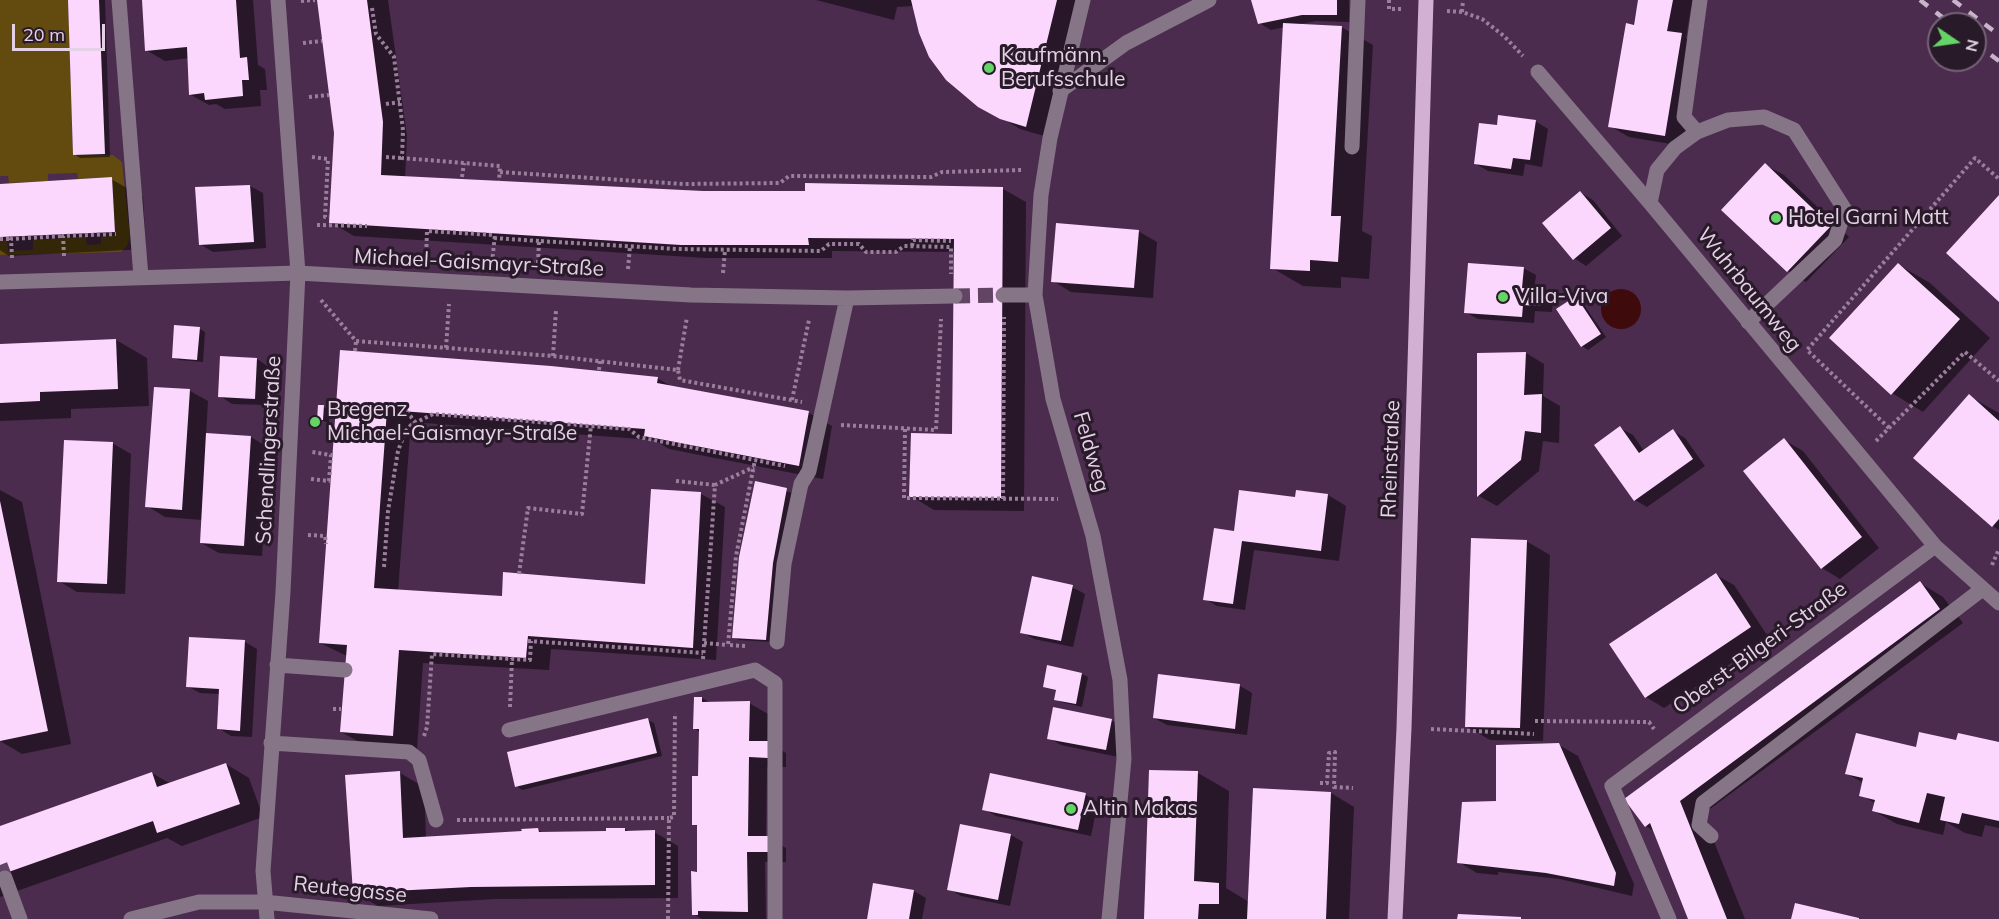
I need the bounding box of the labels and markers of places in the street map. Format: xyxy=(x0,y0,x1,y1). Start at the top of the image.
place label: Kaufmänn. Berufsschule xyxy=(1001,43,1126,93)
marker: Kaufmänn. Berufsschule xyxy=(982,61,996,75)
place label: Hotel Garni Matt xyxy=(1788,205,1949,231)
marker: Hotel Garni Matt xyxy=(1769,211,1783,225)
place label: Villa-Viva xyxy=(1515,284,1608,310)
marker: Villa-Viva xyxy=(1496,290,1510,304)
place label: Bregenz Michael-Gaismayr-Straße xyxy=(327,397,577,447)
marker: Bregenz Michael-Gaismayr-Straße xyxy=(308,415,322,429)
place label: Altin Makas xyxy=(1083,796,1198,822)
marker: Altin Makas xyxy=(1064,802,1078,816)

